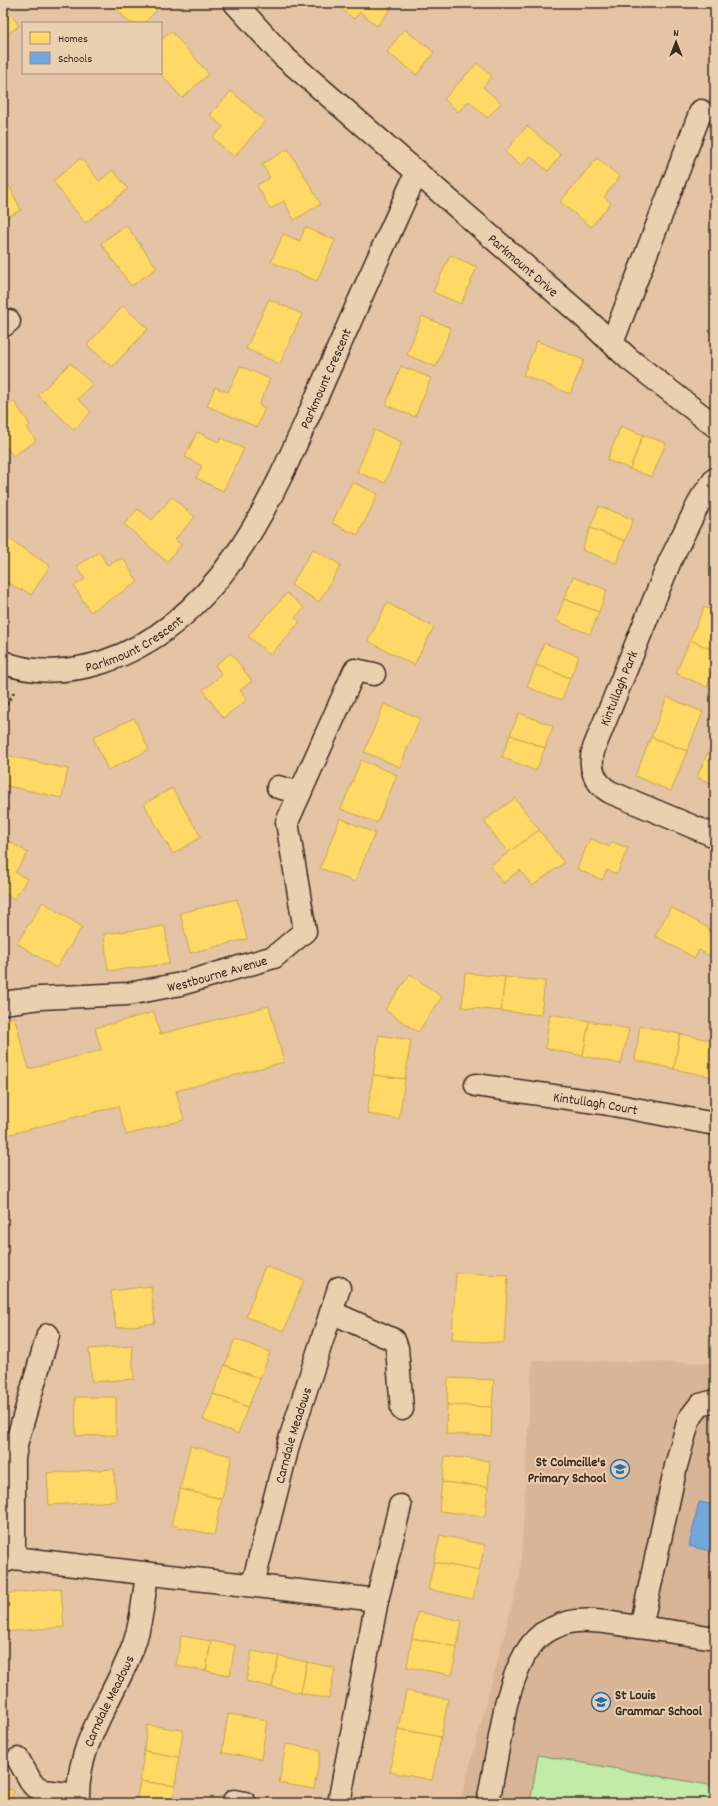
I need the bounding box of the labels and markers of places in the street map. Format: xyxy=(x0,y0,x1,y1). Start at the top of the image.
place label: St Colmcille's Primary School xyxy=(528,1453,607,1489)
school or university icon: St Colmcille's Primary School xyxy=(609,1458,631,1480)
place label: St Louis Grammar School xyxy=(615,1686,703,1722)
school or university icon: St Louis Grammar School xyxy=(590,1691,612,1713)

